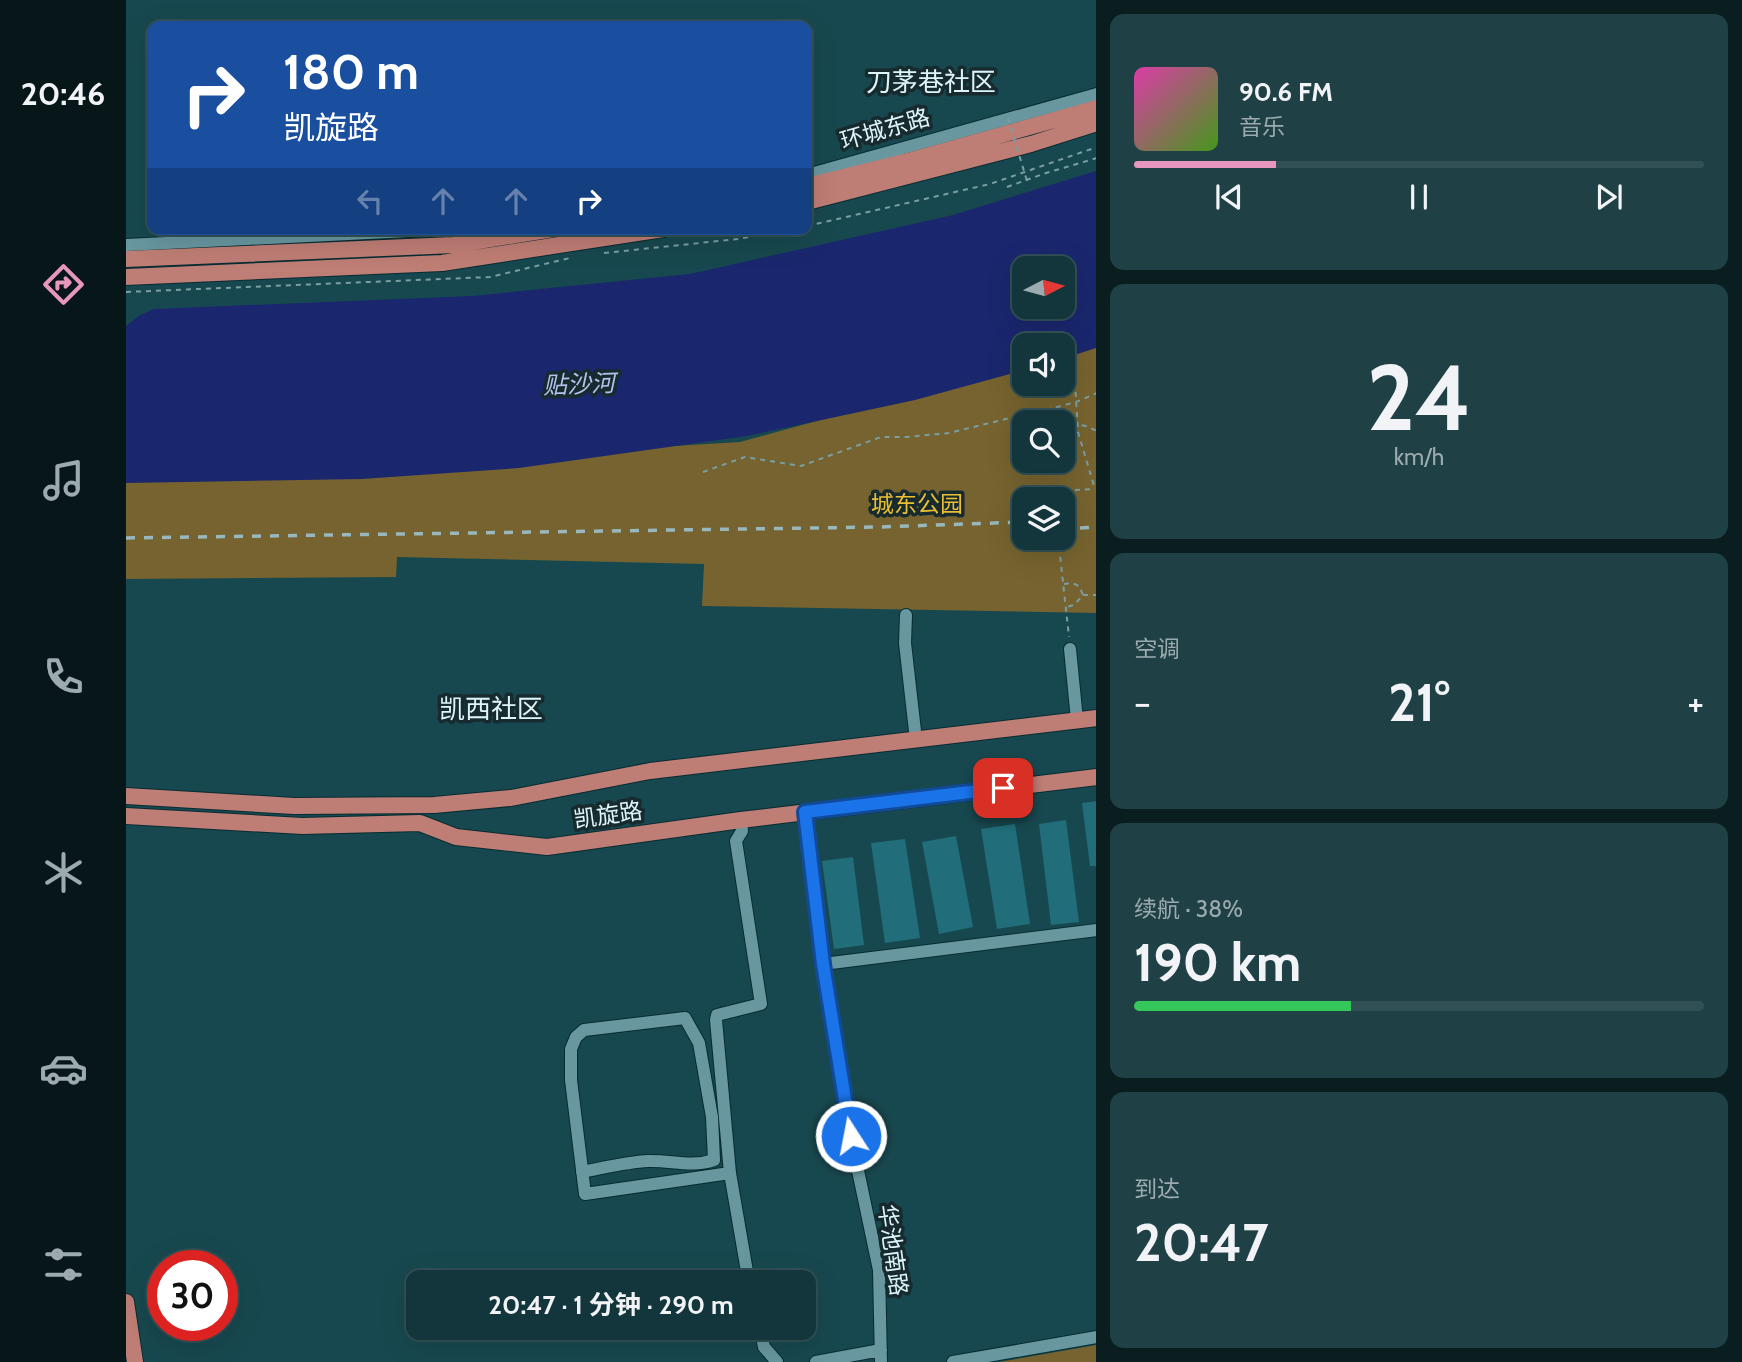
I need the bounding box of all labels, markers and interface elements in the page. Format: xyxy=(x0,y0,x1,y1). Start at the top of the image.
text: 180 m xyxy=(283,42,419,101)
icon: right xyxy=(168,49,259,140)
district label: 刀茅巷社区 xyxy=(866,66,996,98)
text: 20:46 xyxy=(21,74,105,113)
text: 90.6 FM xyxy=(1239,76,1333,108)
street label: 环城东路 xyxy=(837,103,933,155)
text: 凯旋路 xyxy=(283,108,379,147)
text: 音乐 xyxy=(1239,113,1285,141)
icon: previous xyxy=(1210,178,1248,216)
icon: pause xyxy=(1400,178,1438,216)
icon: next xyxy=(1590,178,1628,216)
icon: left xyxy=(351,182,389,220)
icon: ahead xyxy=(424,182,462,220)
icon: ahead xyxy=(497,182,535,220)
icon: right xyxy=(570,182,608,220)
north arrow xyxy=(1012,256,1074,318)
map controls xyxy=(1012,256,1075,550)
icon: directions xyxy=(39,260,88,309)
button: sound xyxy=(1012,333,1075,396)
text: 24 xyxy=(1367,342,1471,453)
water label: 贴沙河 xyxy=(543,368,619,400)
button: search xyxy=(1012,410,1075,473)
text: km/h xyxy=(1394,443,1444,471)
icon: music xyxy=(39,456,88,505)
button: layers xyxy=(1012,487,1075,550)
park label: 城东公园 xyxy=(871,490,963,518)
text: 空调 xyxy=(1134,635,1180,663)
icon: phone xyxy=(39,652,88,701)
text: 21° xyxy=(1388,671,1450,734)
text: − xyxy=(1134,679,1151,726)
text: + xyxy=(1687,679,1704,726)
district label: 凯西社区 xyxy=(439,693,543,725)
pin xyxy=(973,758,1033,818)
icon: arrive xyxy=(984,769,1022,807)
street label: 凯旋路 xyxy=(572,796,644,834)
icon: climate xyxy=(39,848,88,897)
text: 续航 · 38% xyxy=(1134,895,1243,923)
text: 190 km xyxy=(1134,931,1301,994)
icon: car xyxy=(39,1044,88,1093)
position arrow xyxy=(814,1099,888,1173)
text: 到达 xyxy=(1134,1175,1180,1203)
street label: 华池南路 xyxy=(873,1202,913,1298)
text: 20:47 xyxy=(1134,1211,1269,1274)
icon: filters xyxy=(39,1240,88,1289)
speed limit sign: 30 xyxy=(147,1250,238,1341)
text: 20:47 · 1 分钟 · 290 m xyxy=(488,1289,734,1321)

